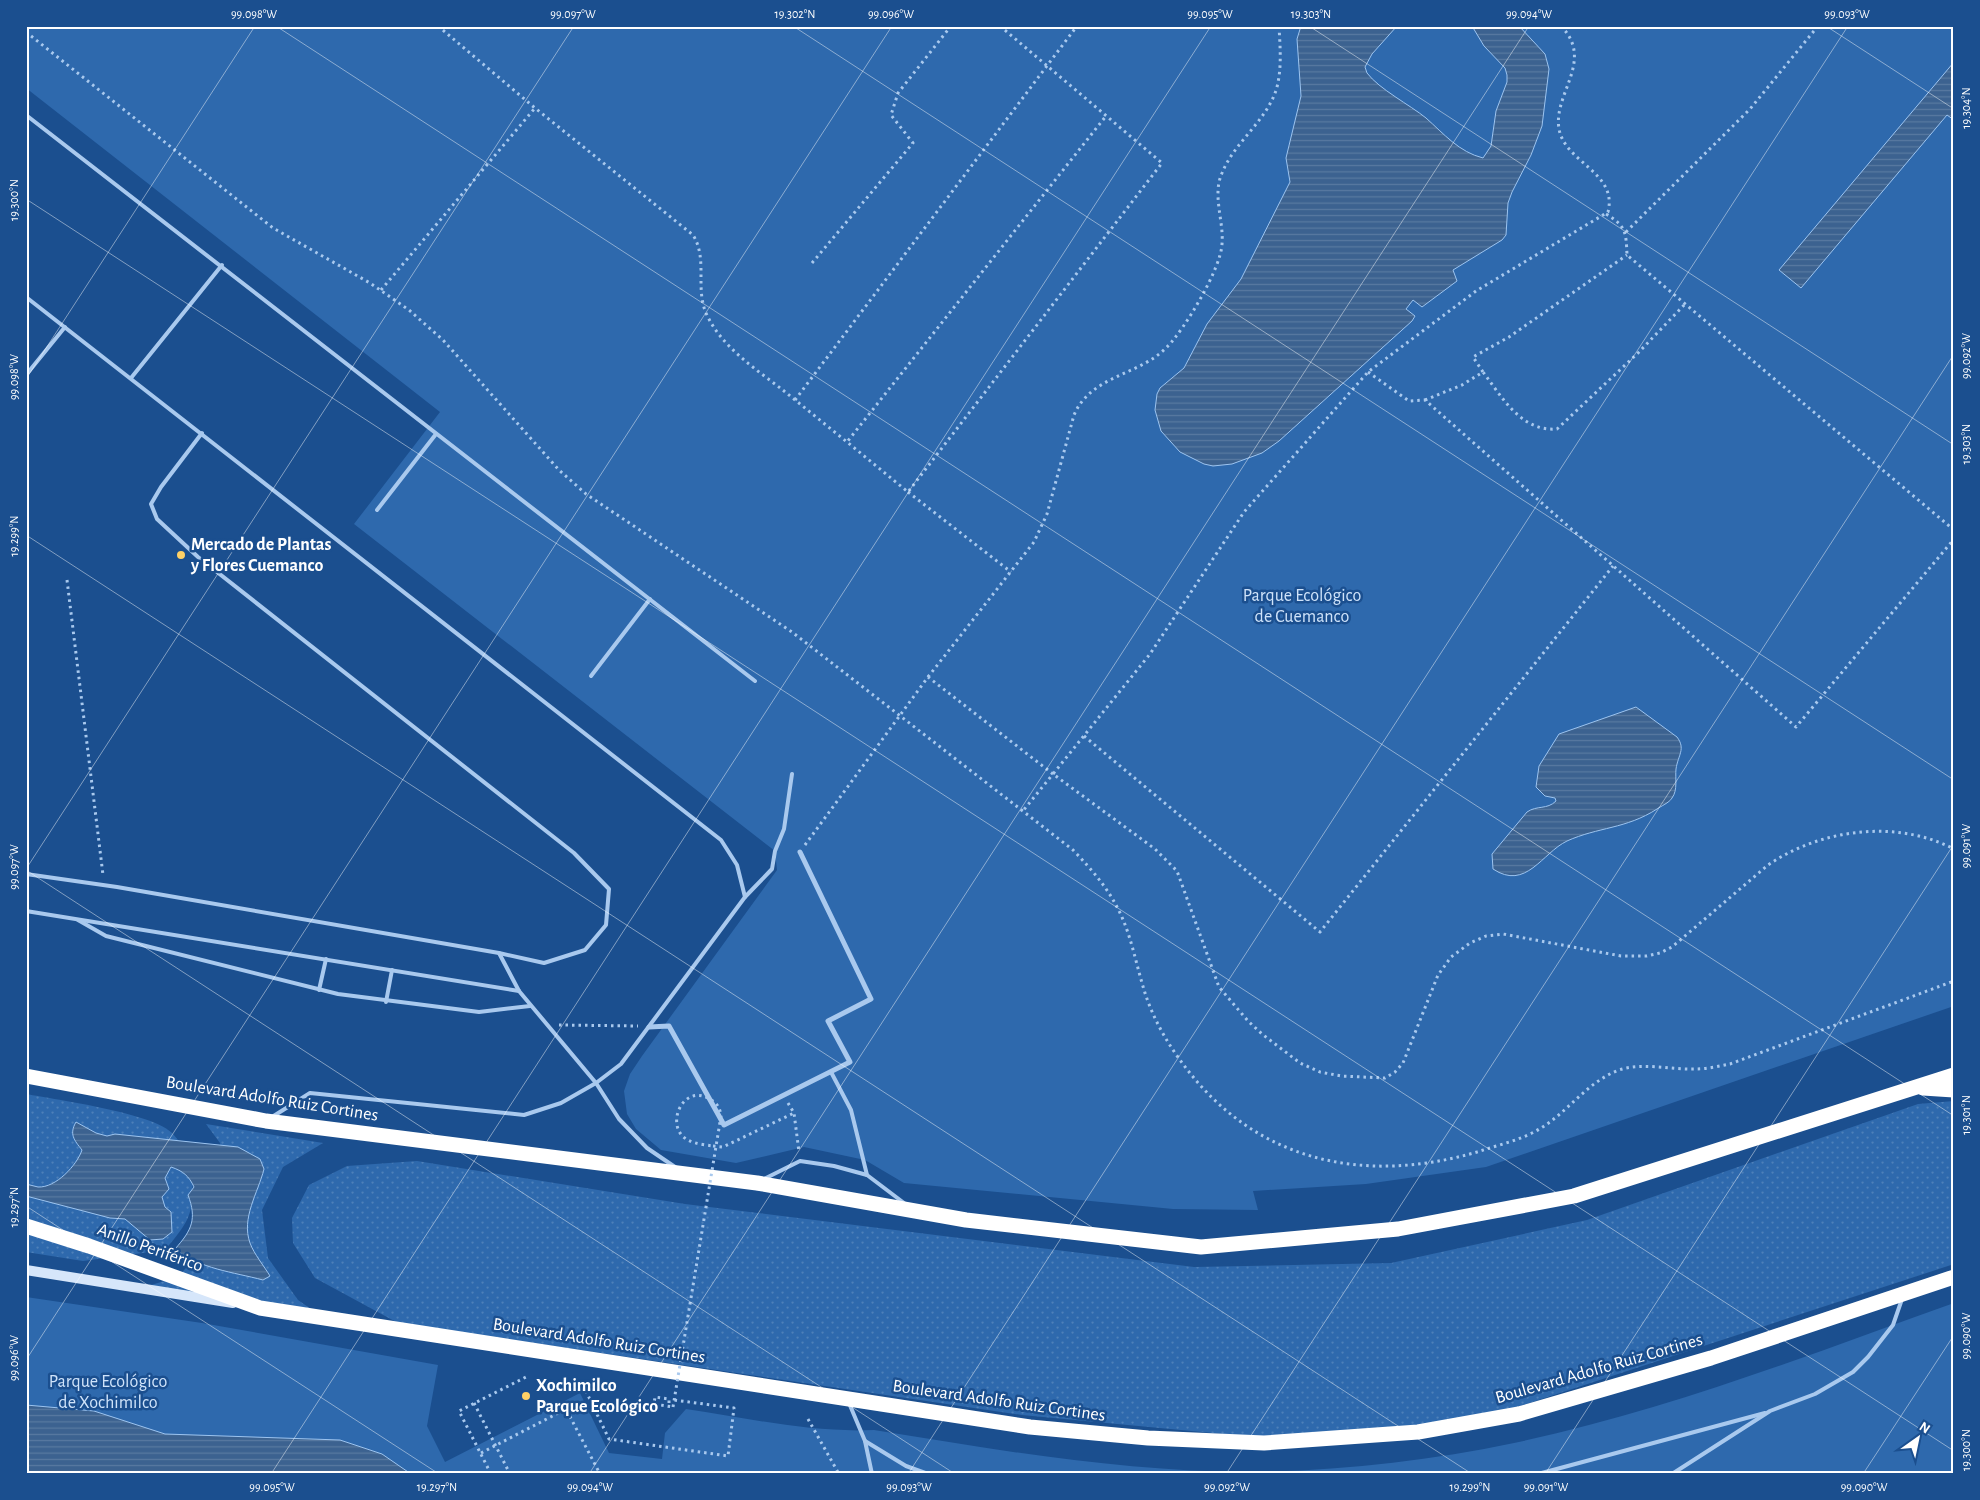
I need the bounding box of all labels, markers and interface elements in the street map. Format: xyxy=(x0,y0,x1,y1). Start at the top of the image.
text: 99.098°W xyxy=(231,8,277,20)
text: 99.097°W xyxy=(550,8,596,20)
text: 19.302°N xyxy=(775,8,815,20)
text: 99.096°W xyxy=(868,8,914,20)
text: 99.095°W xyxy=(1187,8,1233,20)
text: 19.303°N xyxy=(1291,8,1331,20)
text: 99.094°W xyxy=(1506,8,1552,20)
text: 99.093°W xyxy=(1824,8,1870,20)
text: 19.304°N xyxy=(1960,87,1972,129)
text: 19.300°N xyxy=(8,179,20,221)
text: 99.092°W xyxy=(1960,333,1972,379)
text: 99.098°W xyxy=(8,354,20,400)
text: 19.303°N xyxy=(1960,424,1972,464)
text: 19.299°N xyxy=(8,516,20,556)
place label: Mercado de Plantas y Flores Cuemanco xyxy=(190,536,331,575)
marker: Mercado de Plantas y Flores Cuemanco xyxy=(175,549,187,561)
park label: Parque Ecológico de Cuemanco xyxy=(1243,587,1361,626)
text: 99.091°W xyxy=(1960,823,1972,868)
text: 99.097°W xyxy=(8,844,20,890)
street label: Boulevard Adolfo Ruiz Cortines xyxy=(165,1073,379,1125)
text: 19.301°N xyxy=(1960,1095,1972,1135)
text: 19.297°N xyxy=(8,1187,20,1227)
street label: Anillo Periférico xyxy=(95,1221,205,1275)
text: 99.090°W xyxy=(1960,1312,1972,1359)
street label: Boulevard Adolfo Ruiz Cortines xyxy=(492,1315,706,1367)
street label: Boulevard Adolfo Ruiz Cortines xyxy=(1493,1331,1705,1407)
text: 99.096°W xyxy=(8,1335,20,1381)
park label: Parque Ecológico de Xochimilco xyxy=(49,1373,167,1412)
place label: Xochimilco Parque Ecológico xyxy=(536,1377,658,1416)
street label: Boulevard Adolfo Ruiz Cortines xyxy=(891,1377,1107,1425)
marker: Xochimilco Parque Ecológico xyxy=(520,1390,532,1402)
north arrow xyxy=(1892,1412,1942,1462)
text: N xyxy=(1917,1419,1932,1436)
text: 19.300°N xyxy=(1960,1429,1972,1471)
text: 99.095°W xyxy=(249,1481,295,1493)
text: 19.297°N xyxy=(417,1481,457,1493)
text: 99.094°W xyxy=(567,1481,613,1493)
text: 99.093°W xyxy=(886,1481,932,1493)
text: 99.092°W xyxy=(1204,1481,1250,1493)
text: 19.299°N xyxy=(1450,1481,1490,1493)
text: 99.091°W xyxy=(1524,1481,1569,1493)
text: 99.090°W xyxy=(1841,1481,1888,1493)

